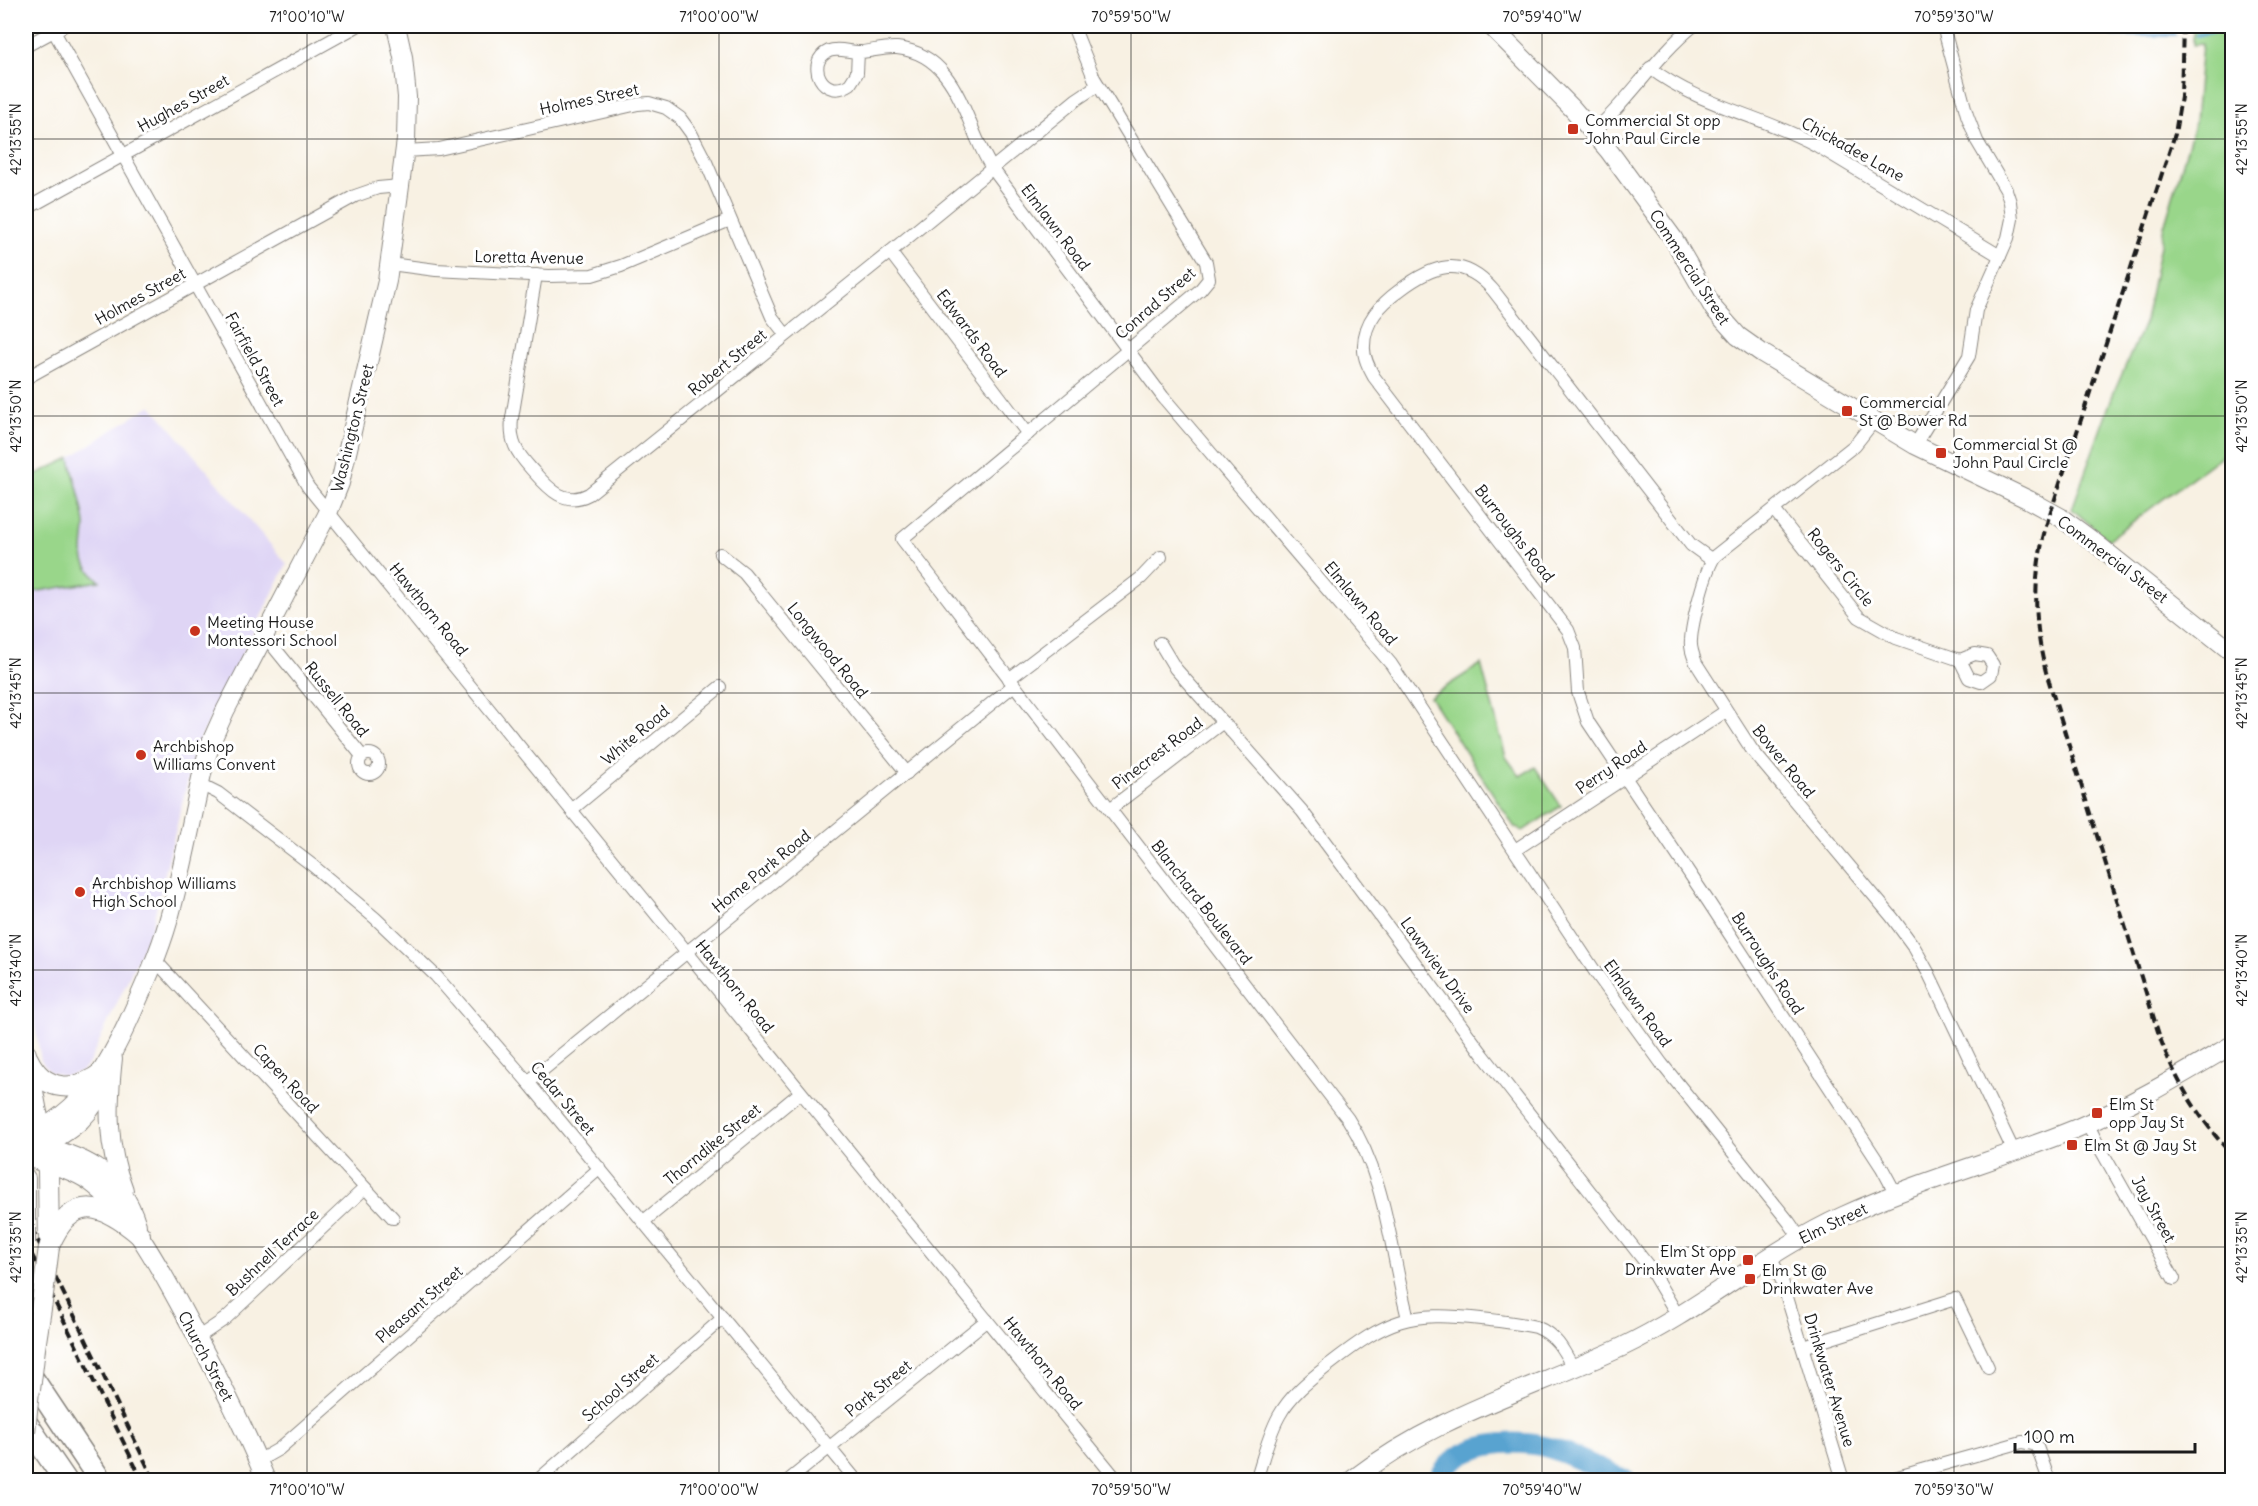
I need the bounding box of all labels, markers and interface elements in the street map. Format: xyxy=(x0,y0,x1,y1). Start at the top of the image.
text: 71°00'10"W xyxy=(269,7,345,26)
text: 71°00'00"W xyxy=(679,7,759,26)
text: 70°59'50"W xyxy=(1091,7,1171,26)
text: 70°59'40"W xyxy=(1502,7,1582,26)
text: 70°59'30"W xyxy=(1914,7,1994,26)
street label: Hughes Street xyxy=(134,69,233,136)
street label: Holmes Street xyxy=(538,79,641,119)
text: 42°13'55"N xyxy=(6,103,25,175)
text: 42°13'55"N xyxy=(2232,103,2251,175)
place label: Commercial St opp John Paul Circle xyxy=(1585,110,1721,148)
street label: Chickadee Lane xyxy=(1798,112,1908,186)
marker: Commercial St opp John Paul Circle xyxy=(1566,122,1580,136)
street label: Elmlawn Road xyxy=(1017,180,1095,274)
street label: Commercial Street xyxy=(1645,206,1735,329)
street label: Loretta Avenue xyxy=(474,246,584,268)
street label: Conrad Street xyxy=(1111,262,1200,343)
street label: Holmes Street xyxy=(91,263,189,329)
street label: Edwards Road xyxy=(933,285,1011,381)
street label: Fairfield Street xyxy=(221,308,289,410)
street label: Robert Street xyxy=(684,324,771,400)
street label: Washington Street xyxy=(326,361,378,494)
text: 42°13'50"N xyxy=(6,379,25,453)
text: 42°13'50"N xyxy=(2232,379,2251,453)
place label: Commercial St @ Bower Rd xyxy=(1859,392,1967,430)
marker: Commercial St @ Bower Rd xyxy=(1840,404,1854,418)
place label: Commercial St @ John Paul Circle xyxy=(1953,434,2078,472)
marker: Commercial St @ John Paul Circle xyxy=(1934,446,1948,460)
street label: Burroughs Road xyxy=(1471,480,1559,586)
street label: Commercial Street xyxy=(2054,511,2173,607)
street label: Rogers Circle xyxy=(1803,524,1879,610)
street label: Elmlawn Road xyxy=(1320,557,1402,649)
street label: Hawthorn Road xyxy=(385,558,473,660)
street label: Longwood Road xyxy=(783,598,873,702)
place label: Meeting House Montessori School xyxy=(207,612,337,650)
marker: Meeting House Montessori School xyxy=(188,624,202,638)
text: 42°13'45"N xyxy=(6,657,25,729)
street label: Russell Road xyxy=(301,657,373,741)
text: 42°13'45"N xyxy=(2232,657,2251,729)
street label: White Road xyxy=(597,701,673,769)
street label: Pinecrest Road xyxy=(1108,713,1206,793)
street label: Bower Road xyxy=(1748,720,1820,802)
place label: Archbishop Williams Convent xyxy=(153,736,276,774)
street label: Perry Road xyxy=(1572,736,1650,798)
marker: Archbishop Williams Convent xyxy=(134,748,148,762)
street label: Home Park Road xyxy=(708,825,814,917)
street label: Blanchard Boulevard xyxy=(1147,836,1257,968)
place label: Archbishop Williams High School xyxy=(92,873,236,911)
marker: Archbishop Williams High School xyxy=(73,885,87,899)
street label: Burroughs Road xyxy=(1728,908,1808,1018)
street label: Lawnview Drive xyxy=(1397,913,1479,1017)
text: 42°13'40"N xyxy=(6,934,25,1006)
text: 42°13'40"N xyxy=(2232,934,2251,1006)
street label: Hawthorn Road xyxy=(691,935,779,1037)
street label: Elmlawn Road xyxy=(1600,955,1676,1051)
street label: Capen Road xyxy=(249,1039,323,1117)
street label: Cedar Street xyxy=(526,1057,600,1139)
place label: Elm St opp Jay St xyxy=(2109,1094,2185,1132)
street label: Thorndike Street xyxy=(660,1099,765,1189)
marker: Elm St opp Jay St xyxy=(2090,1106,2104,1120)
place label: Elm St @ Jay St xyxy=(2084,1135,2197,1155)
marker: Elm St @ Jay St xyxy=(2065,1138,2079,1152)
street label: Jay Street xyxy=(2128,1172,2181,1246)
street label: Elm Street xyxy=(1796,1198,1871,1248)
street label: Bushnell Terrace xyxy=(221,1204,323,1300)
text: 42°13'35"N xyxy=(6,1211,25,1283)
text: 42°13'35"N xyxy=(2232,1211,2251,1283)
place label: Elm St opp Drinkwater Ave xyxy=(1625,1241,1736,1279)
marker: Elm St opp Drinkwater Ave xyxy=(1741,1253,1755,1267)
street label: Pleasant Street xyxy=(372,1260,467,1347)
place label: Elm St @ Drinkwater Ave xyxy=(1762,1260,1873,1298)
marker: Elm St @ Drinkwater Ave xyxy=(1743,1272,1757,1286)
street label: Church Street xyxy=(174,1307,238,1405)
street label: Drinkwater Avenue xyxy=(1800,1311,1860,1449)
street label: Hawthorn Road xyxy=(999,1312,1087,1414)
street label: School Street xyxy=(578,1348,663,1425)
street label: Park Street xyxy=(841,1355,916,1421)
scale bar xyxy=(2015,1416,2195,1454)
text: 100 m xyxy=(2024,1425,2075,1448)
text: 71°00'10"W xyxy=(269,1480,345,1499)
text: 71°00'00"W xyxy=(679,1480,759,1499)
text: 70°59'50"W xyxy=(1091,1480,1171,1499)
text: 70°59'40"W xyxy=(1502,1480,1582,1499)
text: 70°59'30"W xyxy=(1914,1480,1994,1499)

